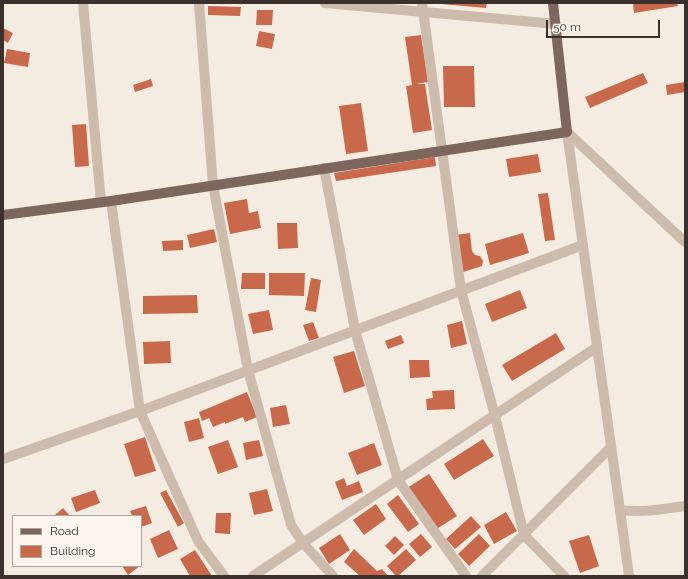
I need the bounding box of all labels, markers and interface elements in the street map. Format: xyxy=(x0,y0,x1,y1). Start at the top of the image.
scale bar xyxy=(548,12,662,38)
text: 50 m xyxy=(553,20,581,34)
legend xyxy=(12,515,142,567)
text: Road xyxy=(50,524,79,538)
text: Building xyxy=(50,544,96,558)

